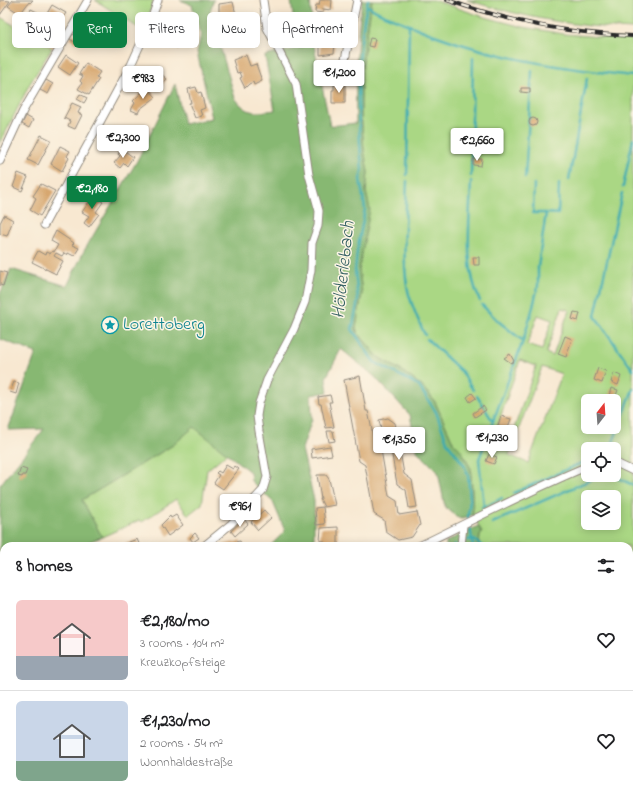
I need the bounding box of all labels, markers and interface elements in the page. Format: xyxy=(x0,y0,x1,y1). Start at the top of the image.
chip: Buy xyxy=(12,12,65,48)
chip: Rent xyxy=(73,12,127,48)
chip: Filters xyxy=(135,12,199,48)
chip: New xyxy=(207,12,260,48)
chip: Apartment xyxy=(268,12,358,48)
pin: €1,200 xyxy=(306,60,372,94)
text: €1,200 xyxy=(322,63,356,82)
pin: €983 xyxy=(119,66,167,100)
text: €983 xyxy=(131,69,155,88)
pin: €2,300 xyxy=(90,125,156,159)
text: €2,300 xyxy=(106,128,140,147)
pin: €2,660 xyxy=(444,128,510,162)
text: €2,660 xyxy=(460,131,494,150)
pin: €2,180 xyxy=(59,176,125,210)
text: €2,180 xyxy=(76,179,108,198)
water label: Hölderlebach xyxy=(325,219,363,320)
place label: Lorettoberg xyxy=(123,312,205,339)
place icon: Lorettoberg xyxy=(100,315,120,335)
north arrow xyxy=(581,394,621,434)
map controls xyxy=(581,394,621,530)
pin: €1,230 xyxy=(459,425,525,459)
pin: €1,350 xyxy=(366,427,432,461)
text: €1,230 xyxy=(476,428,508,447)
text: €1,350 xyxy=(382,430,416,449)
button: locate xyxy=(581,442,621,482)
button: layers xyxy=(581,490,621,530)
pin: €961 xyxy=(216,494,264,528)
text: €961 xyxy=(229,497,251,516)
text: 8 homes xyxy=(16,554,73,579)
icon: filters xyxy=(595,555,617,577)
text: €2,180/mo xyxy=(140,609,210,634)
icon: home xyxy=(48,616,96,664)
icon: heart xyxy=(595,629,617,651)
text: 3 rooms · 104 m² xyxy=(140,634,224,653)
text: Kreuzkopfsteige xyxy=(140,653,225,672)
text: €1,230/mo xyxy=(140,709,210,734)
icon: home xyxy=(48,717,96,765)
icon: heart xyxy=(595,730,617,752)
text: 2 rooms · 54 m² xyxy=(140,734,223,753)
text: Wonnhaldestraße xyxy=(140,753,233,772)

